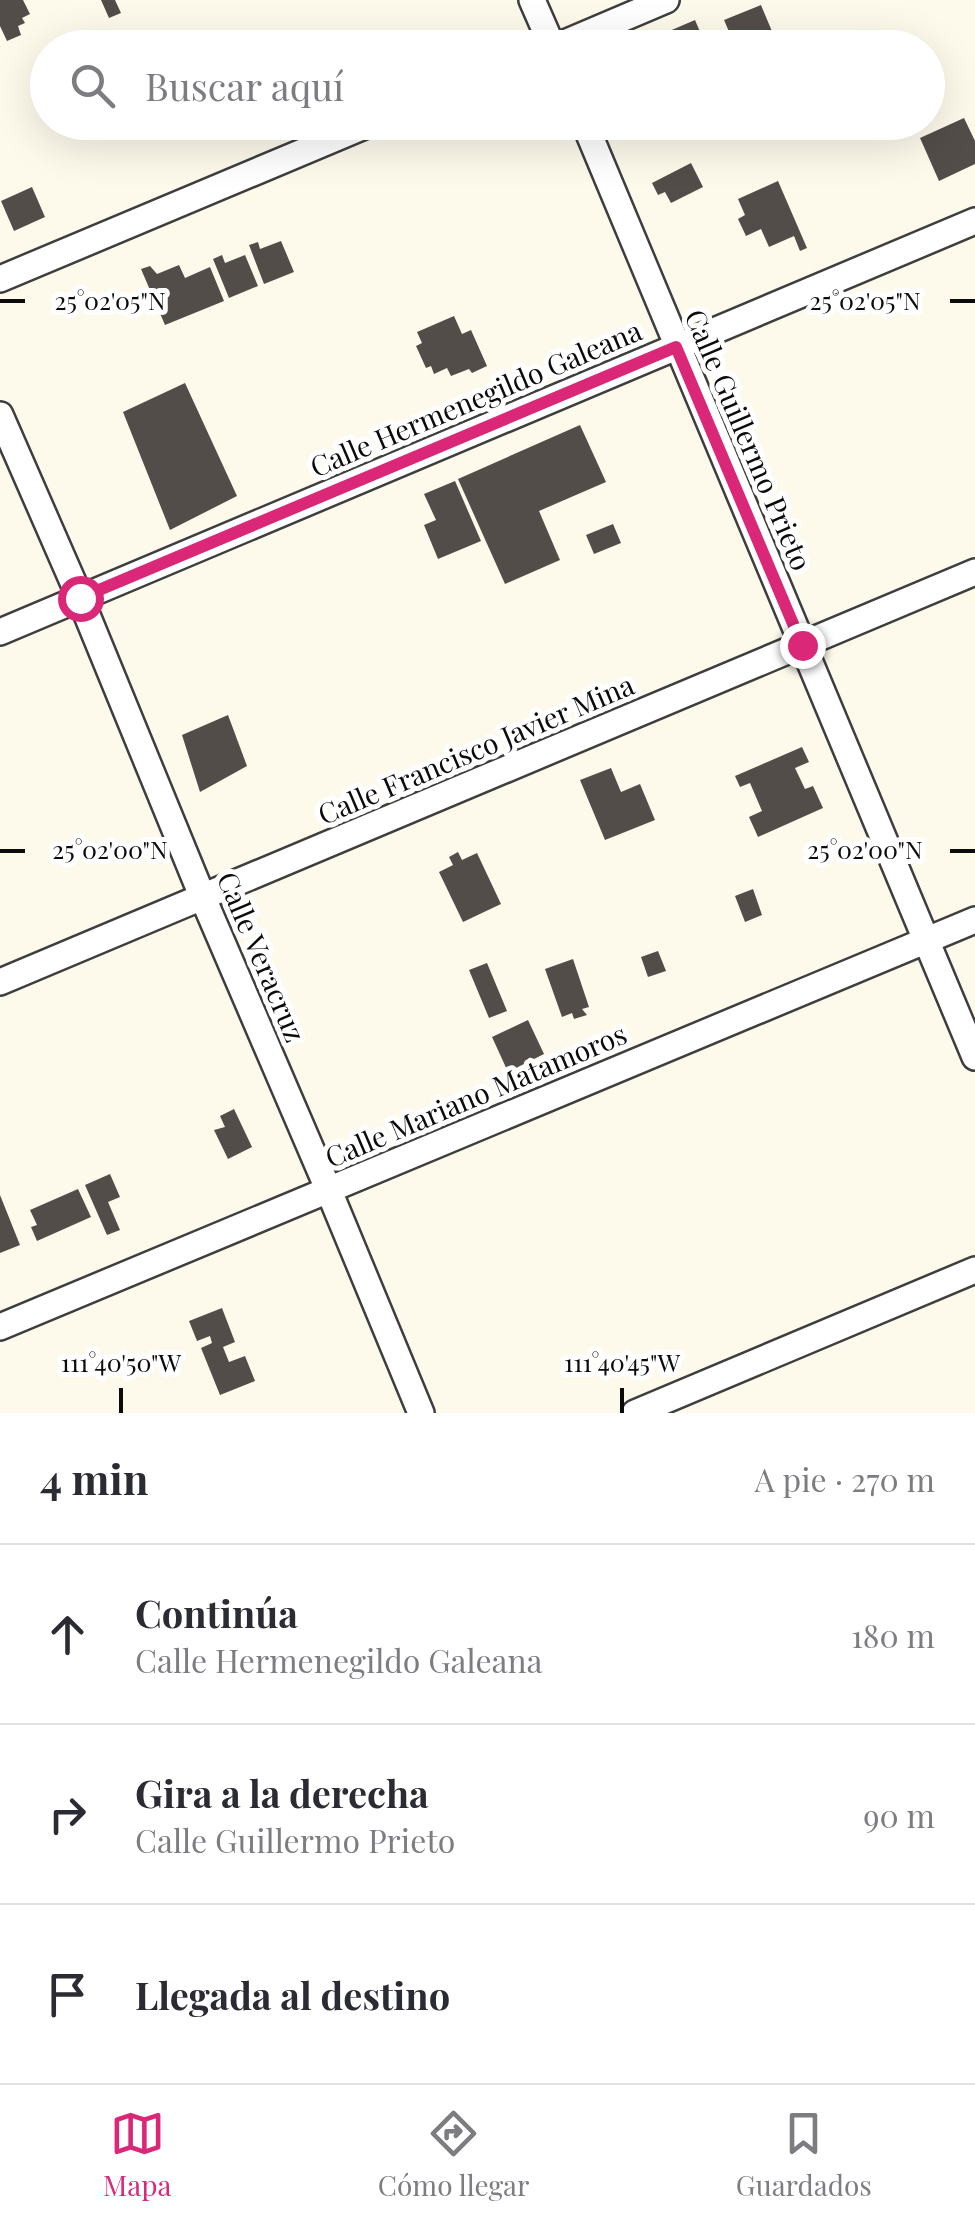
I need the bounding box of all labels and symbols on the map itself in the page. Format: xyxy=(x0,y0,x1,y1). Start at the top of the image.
text: 25°02'05"N xyxy=(54,283,166,316)
text: 25°02'05"N xyxy=(809,283,921,316)
street label: Calle Guillermo Prieto xyxy=(678,303,821,576)
street label: Calle Hermenegildo Galeana xyxy=(304,311,647,484)
route start xyxy=(58,576,104,622)
route end xyxy=(780,623,826,669)
street label: Calle Francisco Javier Mina xyxy=(312,665,639,832)
text: 25°02'00"N xyxy=(52,832,168,865)
text: 25°02'00"N xyxy=(807,832,923,865)
street label: Calle Veracruz xyxy=(210,866,315,1047)
street label: Calle Mariano Matamoros xyxy=(319,1014,632,1175)
text: 111°40'50"W xyxy=(61,1345,182,1378)
text: 111°40'45"W xyxy=(564,1345,680,1378)

